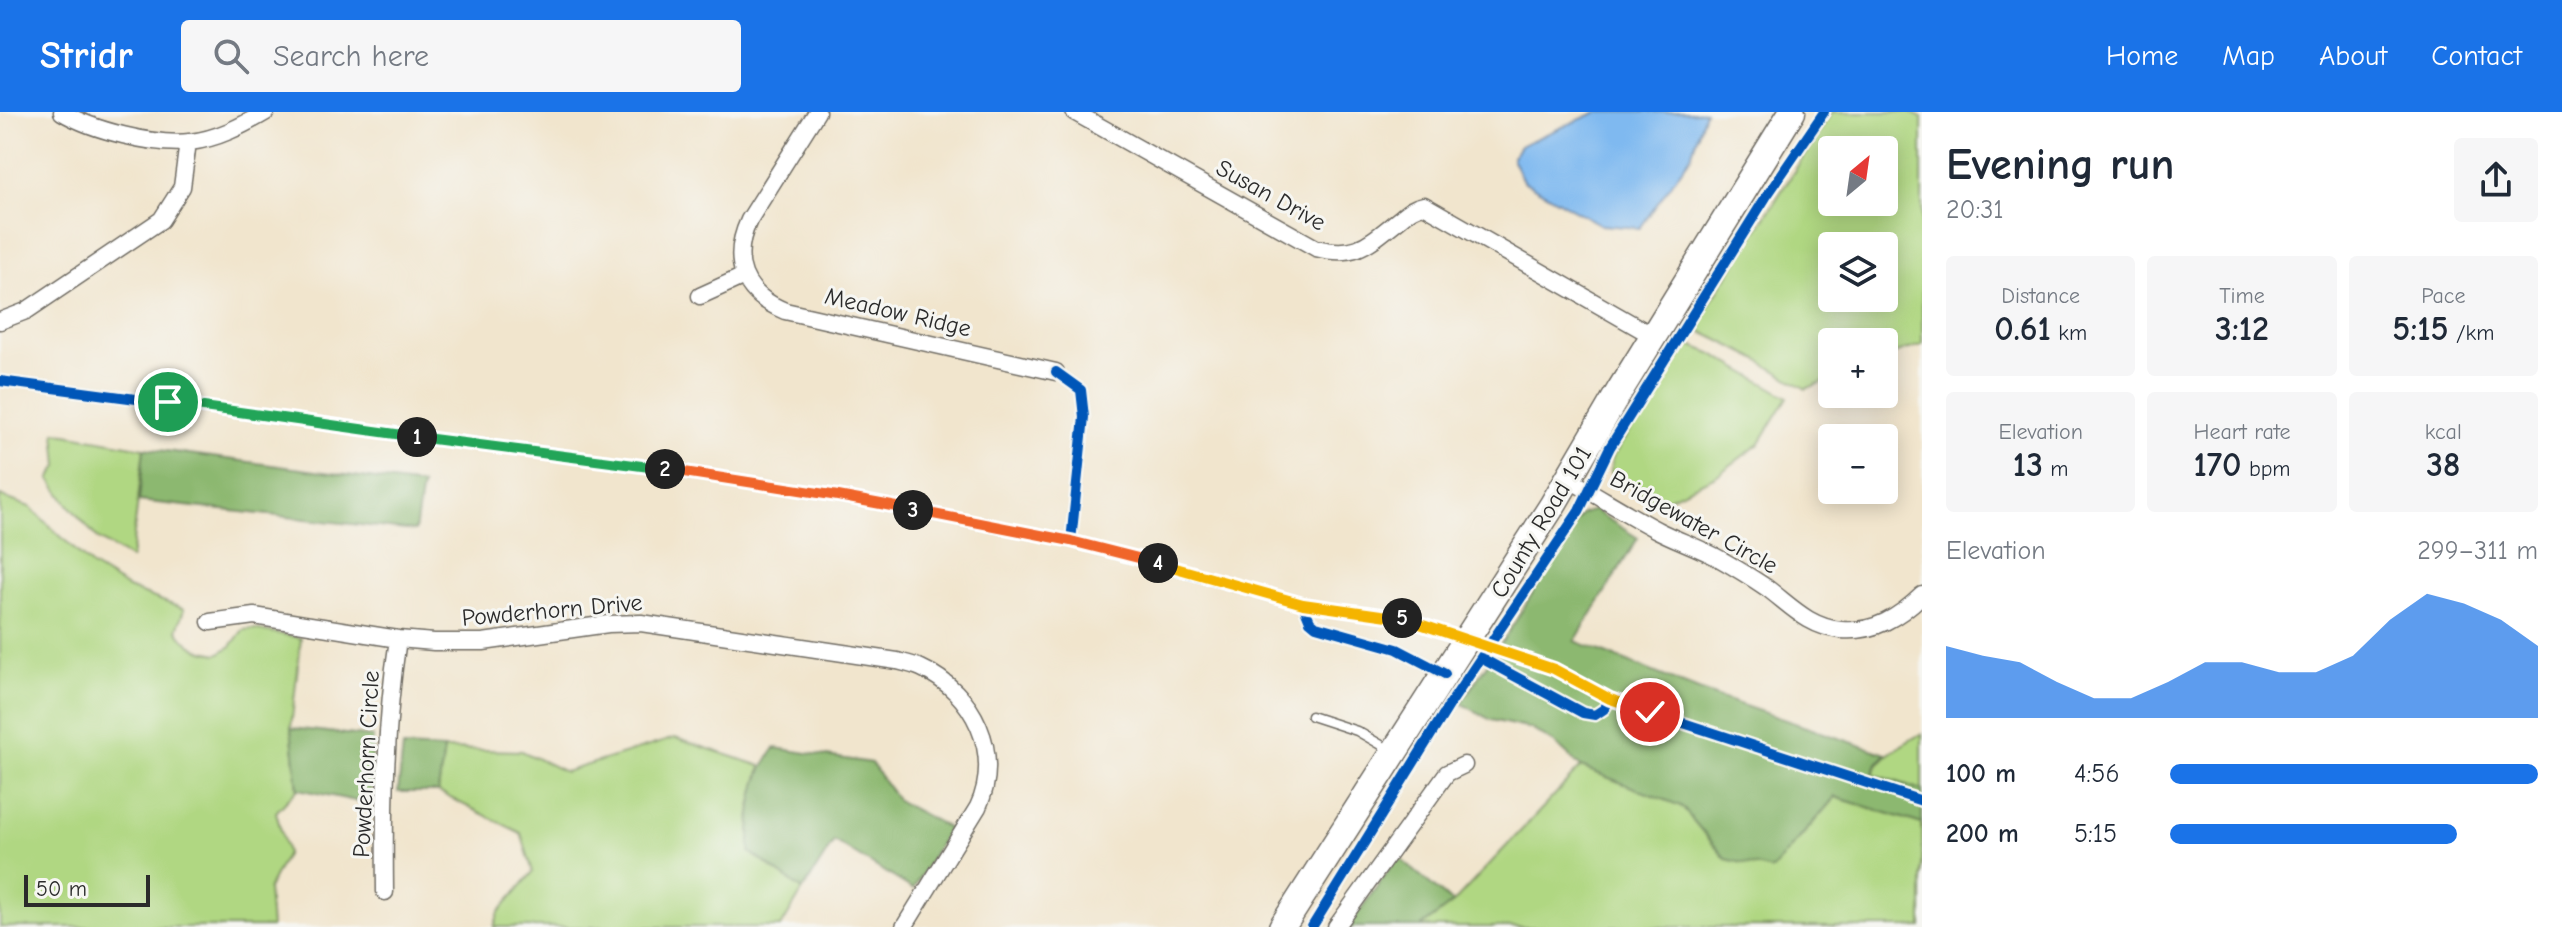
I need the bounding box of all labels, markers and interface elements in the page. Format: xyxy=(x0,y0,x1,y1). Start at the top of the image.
search box xyxy=(181,20,741,92)
text: Stridr xyxy=(40,34,133,78)
icon: search xyxy=(209,34,253,78)
text: Search here xyxy=(273,39,429,74)
text: Home xyxy=(2106,40,2178,72)
text: Map xyxy=(2222,40,2275,72)
text: About xyxy=(2319,40,2387,72)
text: Contact xyxy=(2431,40,2522,72)
north arrow xyxy=(1818,136,1898,216)
map controls xyxy=(1818,136,1898,504)
button: share xyxy=(2454,138,2538,222)
text: Evening run xyxy=(1946,139,2174,190)
street label: Susan Drive xyxy=(1211,153,1331,237)
text: 20:31 xyxy=(1946,195,2004,225)
button: layers xyxy=(1818,232,1898,312)
street label: Meadow Ridge xyxy=(822,282,974,342)
text: Distance xyxy=(2001,283,2080,309)
text: Time xyxy=(2219,283,2265,309)
text: Pace xyxy=(2421,283,2466,309)
text: 0.61 xyxy=(1994,309,2051,349)
text: 3:12 xyxy=(2215,309,2269,349)
text: 5:15 xyxy=(2392,309,2449,349)
text: km xyxy=(2051,320,2087,346)
text: /km xyxy=(2449,320,2494,346)
button: + xyxy=(1818,328,1898,408)
pin xyxy=(134,368,202,436)
icon: arrive xyxy=(146,380,190,424)
pin: 1 xyxy=(397,417,437,457)
text: Elevation xyxy=(1999,419,2083,445)
text: Heart rate xyxy=(2193,419,2290,445)
text: kcal xyxy=(2425,419,2462,445)
text: 1 xyxy=(413,424,421,450)
button: − xyxy=(1818,424,1898,504)
street label: County Road 101 xyxy=(1485,441,1597,603)
text: 13 xyxy=(2013,445,2043,485)
text: 170 xyxy=(2193,445,2242,485)
text: 38 xyxy=(2426,445,2460,485)
pin: 2 xyxy=(645,449,685,489)
text: 2 xyxy=(660,456,670,482)
text: m xyxy=(2043,456,2069,482)
text: bpm xyxy=(2242,456,2291,482)
street label: Bridgewater Circle xyxy=(1605,464,1783,580)
pin: 3 xyxy=(893,490,933,530)
text: 3 xyxy=(908,497,918,523)
text: Elevation xyxy=(1946,536,2046,566)
text: 299–311 m xyxy=(2417,536,2538,566)
pin: 4 xyxy=(1138,543,1178,583)
text: 4 xyxy=(1153,550,1163,576)
street label: Powderhorn Drive xyxy=(461,588,643,632)
pin: 5 xyxy=(1382,598,1422,638)
text: 5 xyxy=(1396,605,1408,631)
street label: Powderhorn Circle xyxy=(347,670,385,858)
pin xyxy=(1616,678,1684,746)
icon: check xyxy=(1628,690,1672,734)
text: 100 m xyxy=(1946,759,2016,789)
text: 4:56 xyxy=(2074,759,2119,789)
text: 200 m xyxy=(1946,819,2019,849)
text: 5:15 xyxy=(2074,819,2117,849)
scale bar xyxy=(24,871,150,907)
text: 50 m xyxy=(36,876,87,902)

